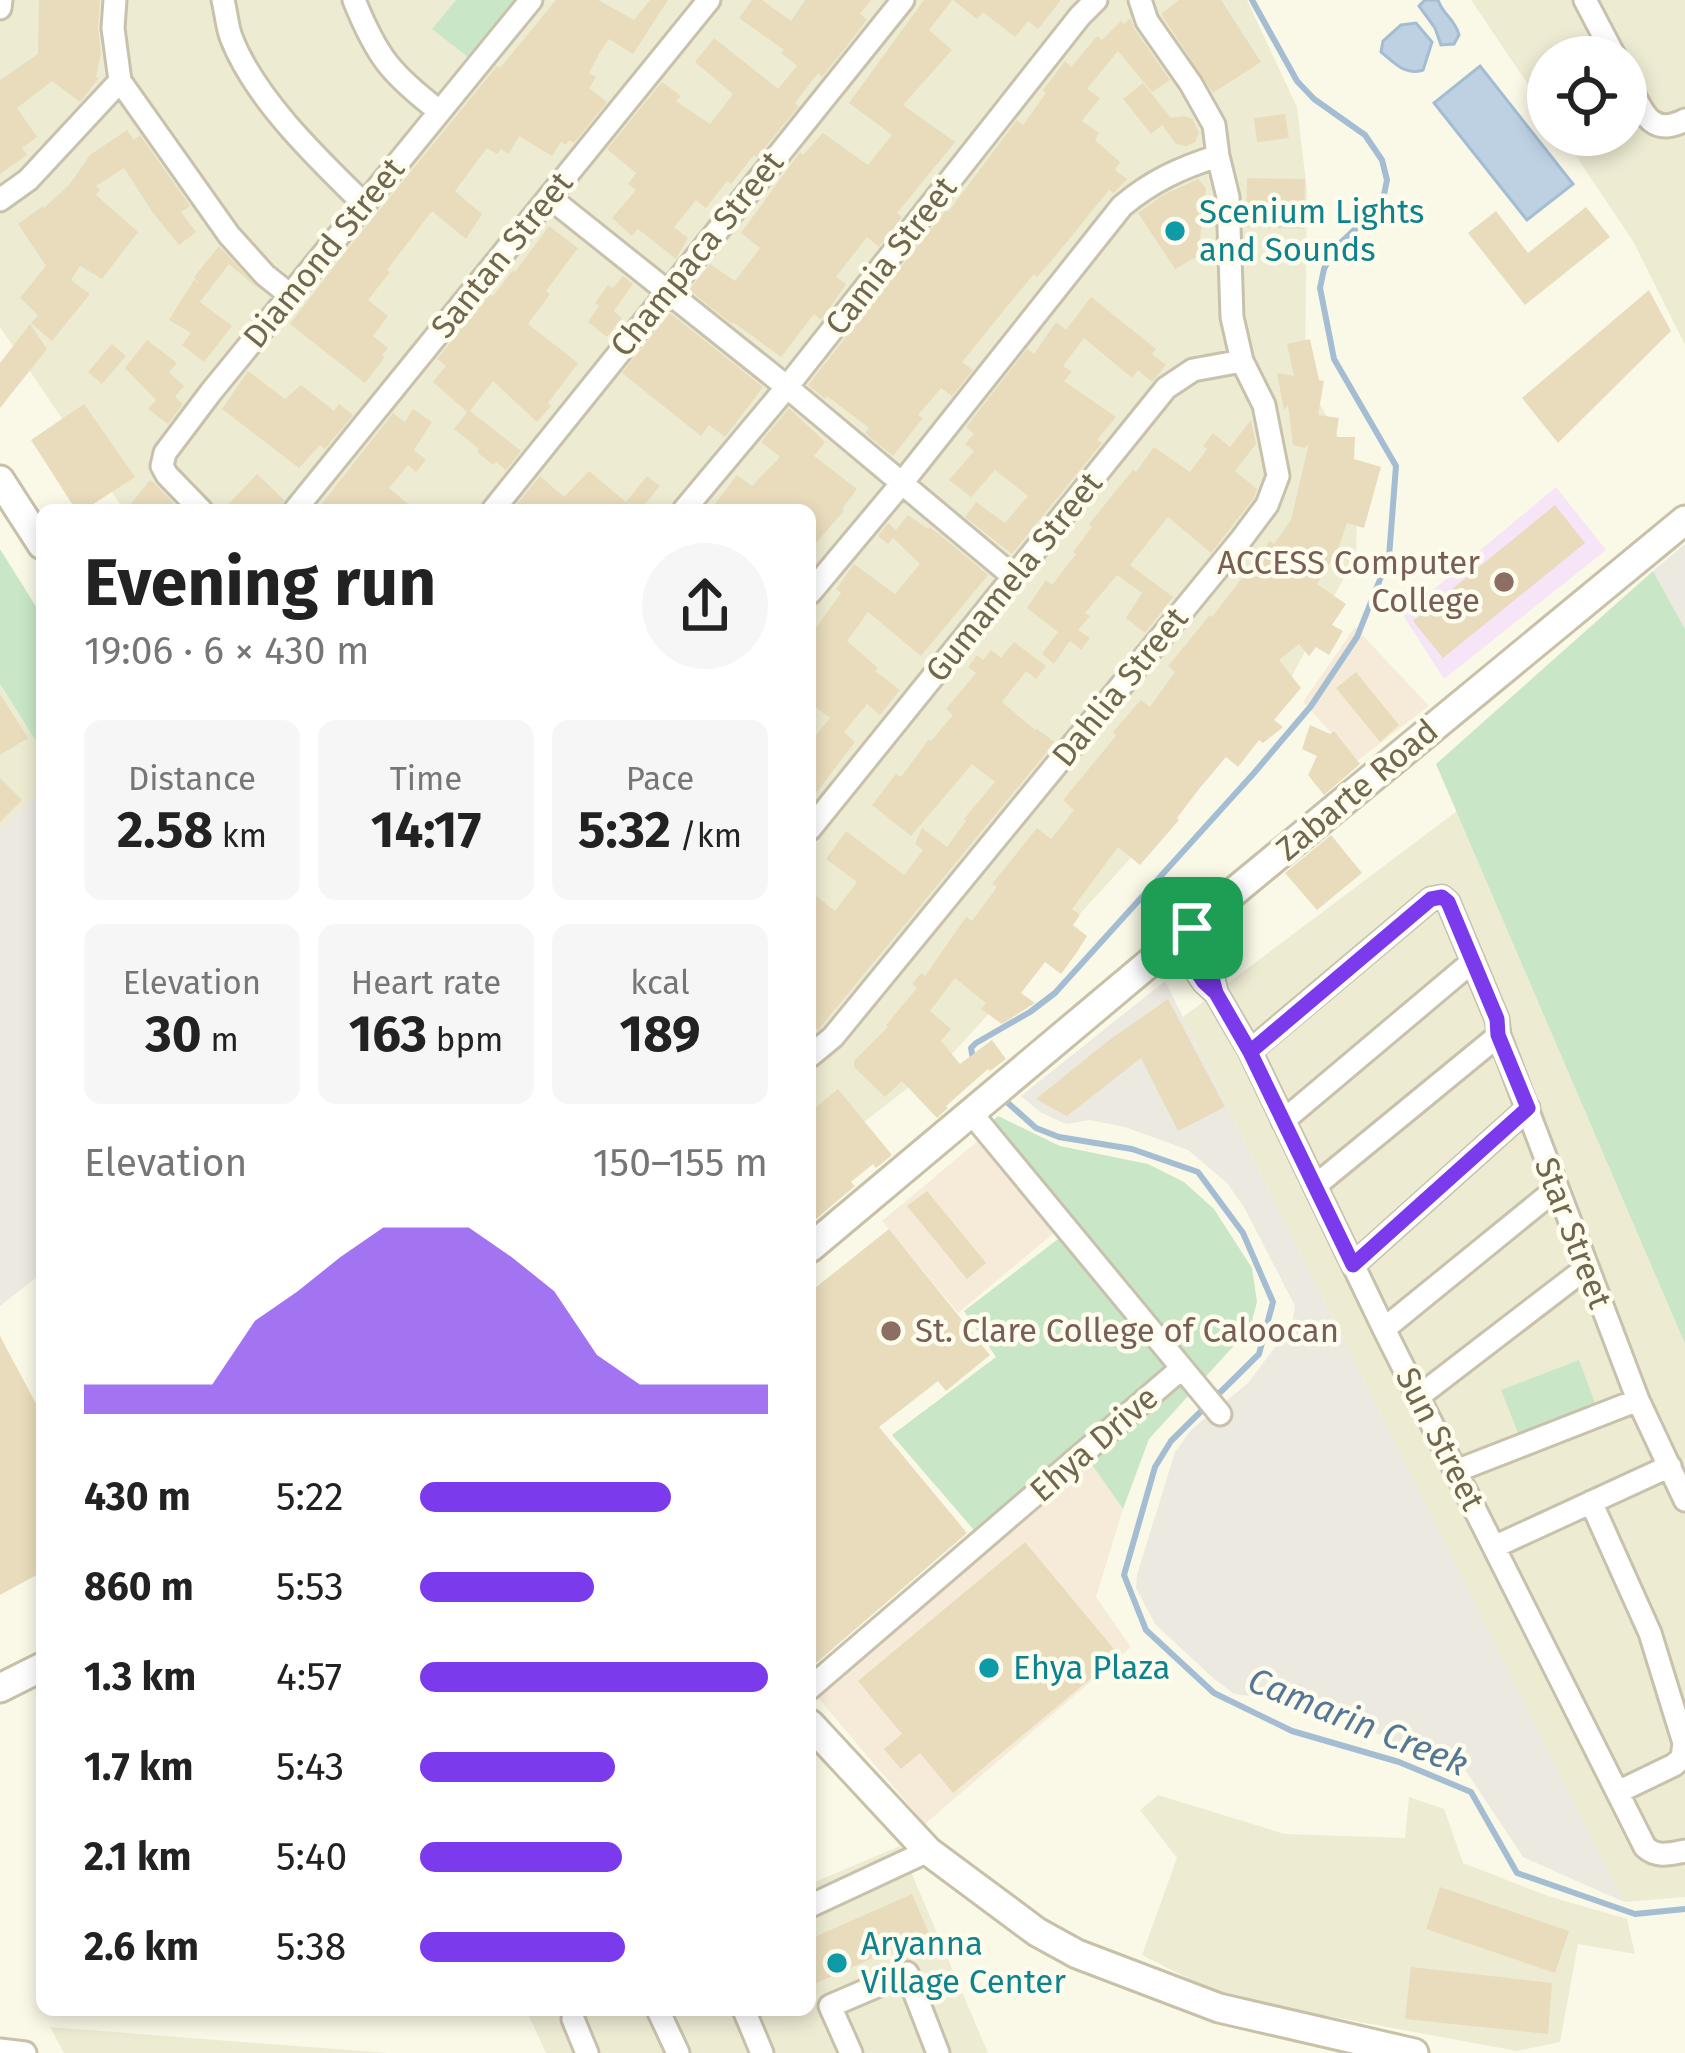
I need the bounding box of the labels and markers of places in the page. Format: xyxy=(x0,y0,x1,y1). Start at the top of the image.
place label: Scenium Lights and Sounds xyxy=(1199,192,1425,270)
marker: Scenium Lights and Sounds xyxy=(1162,218,1188,244)
place label: ACCESS Computer College xyxy=(1217,543,1480,621)
marker: ACCESS Computer College xyxy=(1491,569,1517,595)
pin xyxy=(1141,877,1243,979)
place label: St. Clare College of Caloocan xyxy=(915,1311,1339,1351)
marker: St. Clare College of Caloocan xyxy=(878,1318,904,1344)
place label: Ehya Plaza xyxy=(1013,1648,1170,1688)
marker: Ehya Plaza xyxy=(976,1655,1002,1681)
place label: Aryanna Village Center xyxy=(861,1924,1066,2002)
marker: Aryanna Village Center xyxy=(824,1950,850,1976)

